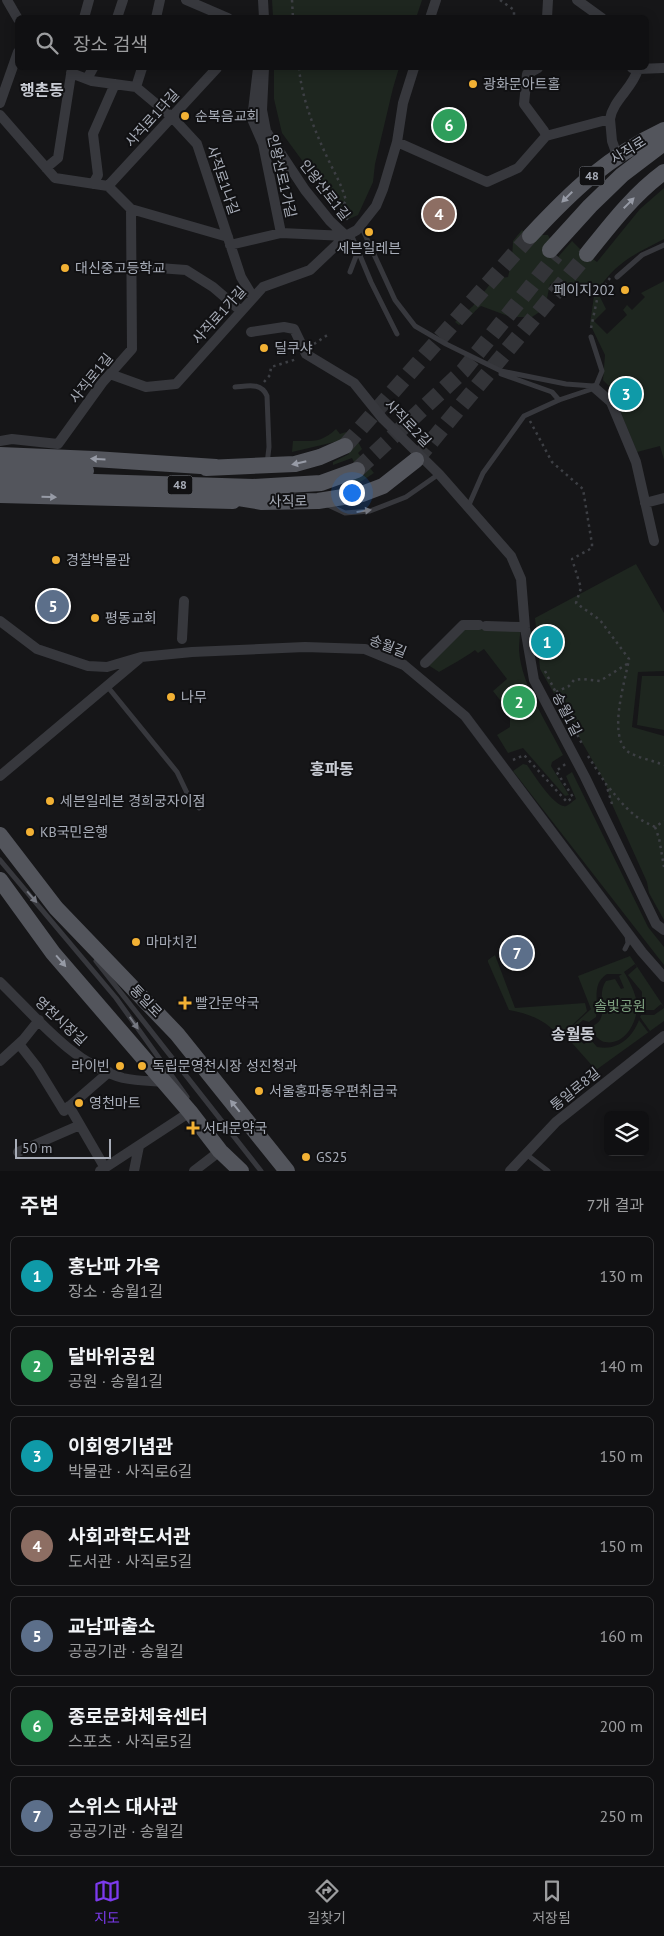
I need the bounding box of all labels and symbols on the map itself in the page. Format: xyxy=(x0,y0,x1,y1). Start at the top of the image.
place label: 광화문아트홀 xyxy=(483,75,560,93)
marker: 광화문아트홀 xyxy=(467,78,479,90)
district label: 행촌동 xyxy=(20,80,64,100)
street label: 사직로1다길 xyxy=(121,85,183,151)
pin: 6 xyxy=(433,106,465,144)
place label: 순복음교회 xyxy=(195,107,259,125)
marker: 순복음교회 xyxy=(179,110,191,122)
street label: 사직로 xyxy=(607,132,649,168)
street label: 인왕산로1가길 xyxy=(264,133,300,219)
street label: 사직로1나길 xyxy=(203,143,243,217)
street label: 인왕산로1길 xyxy=(296,156,354,224)
road number: 48 xyxy=(580,167,604,186)
one-way arrow xyxy=(561,191,573,203)
pin: 4 xyxy=(423,195,455,233)
one-way arrow xyxy=(623,197,635,209)
marker: 세븐일레븐 xyxy=(363,226,375,238)
place label: 세븐일레븐 xyxy=(337,239,401,257)
place label: 대신중고등학교 xyxy=(75,259,165,277)
marker: 대신중고등학교 xyxy=(59,262,71,274)
place label: 페이지202 xyxy=(553,281,615,299)
street label: 사직로1가길 xyxy=(188,282,250,348)
marker: 페이지202 xyxy=(619,284,631,296)
place label: 딜쿠샤 xyxy=(274,339,313,357)
marker: 딜쿠샤 xyxy=(258,342,270,354)
street label: 사직로1길 xyxy=(65,349,117,407)
pin: 3 xyxy=(610,375,642,413)
street label: 사직로2길 xyxy=(381,395,435,451)
one-way arrow xyxy=(89,454,105,462)
one-way arrow xyxy=(292,459,307,467)
road number: 48 xyxy=(168,476,192,494)
your location xyxy=(339,480,365,506)
street label: 사직로 xyxy=(269,492,308,510)
one-way arrow xyxy=(41,493,57,501)
one-way arrow xyxy=(356,507,372,515)
place label: 경찰박물관 xyxy=(66,551,131,569)
marker: 경찰박물관 xyxy=(50,554,62,566)
pin: 5 xyxy=(37,587,69,625)
place label: 평동교회 xyxy=(105,609,157,627)
marker: 평동교회 xyxy=(89,612,101,624)
pin: 1 xyxy=(531,623,563,661)
street label: 송월길 xyxy=(367,631,409,661)
pin: 2 xyxy=(503,683,535,721)
place label: 나무 xyxy=(181,688,207,706)
street label: 송월1길 xyxy=(548,689,586,739)
marker: 나무 xyxy=(165,691,177,703)
district label: 홍파동 xyxy=(310,759,354,779)
place label: 세븐일레븐 경희궁자이점 xyxy=(60,792,205,810)
marker: 세븐일레븐 경희궁자이점 xyxy=(44,795,56,807)
place label: KB국민은행 xyxy=(40,823,108,841)
marker: KB국민은행 xyxy=(24,826,36,838)
one-way arrow xyxy=(26,891,38,903)
place label: 마마치킨 xyxy=(146,933,198,951)
pin: 7 xyxy=(501,934,533,972)
marker: 마마치킨 xyxy=(130,936,142,948)
one-way arrow xyxy=(55,954,66,967)
street label: 통일로 xyxy=(126,981,166,1021)
street label: 영천시장길 xyxy=(31,992,91,1050)
place label: 빨간문약국 xyxy=(195,994,260,1012)
marker: 빨간문약국 xyxy=(179,997,191,1009)
park label: 솔빛공원 xyxy=(594,997,646,1015)
one-way arrow xyxy=(129,1017,139,1030)
district label: 송월동 xyxy=(551,1024,595,1044)
place label: 라이빈 xyxy=(71,1057,110,1075)
place label: 독립문영천시장 성진청과 xyxy=(152,1057,298,1075)
marker: 라이빈 xyxy=(114,1060,126,1072)
marker: 독립문영천시장 성진청과 xyxy=(136,1060,148,1072)
street label: 통일로8길 xyxy=(546,1063,604,1115)
place label: 서울홍파동우편취급국 xyxy=(269,1082,398,1100)
marker: 서울홍파동우편취급국 xyxy=(253,1085,265,1097)
place label: 영천마트 xyxy=(89,1094,141,1112)
marker: 영천마트 xyxy=(73,1097,85,1109)
one-way arrow xyxy=(230,1099,241,1112)
place label: 서대문약국 xyxy=(203,1119,268,1137)
marker: 서대문약국 xyxy=(187,1122,199,1134)
scale bar xyxy=(15,1136,111,1159)
place label: GS25 xyxy=(316,1148,347,1166)
marker: GS25 xyxy=(300,1151,312,1163)

